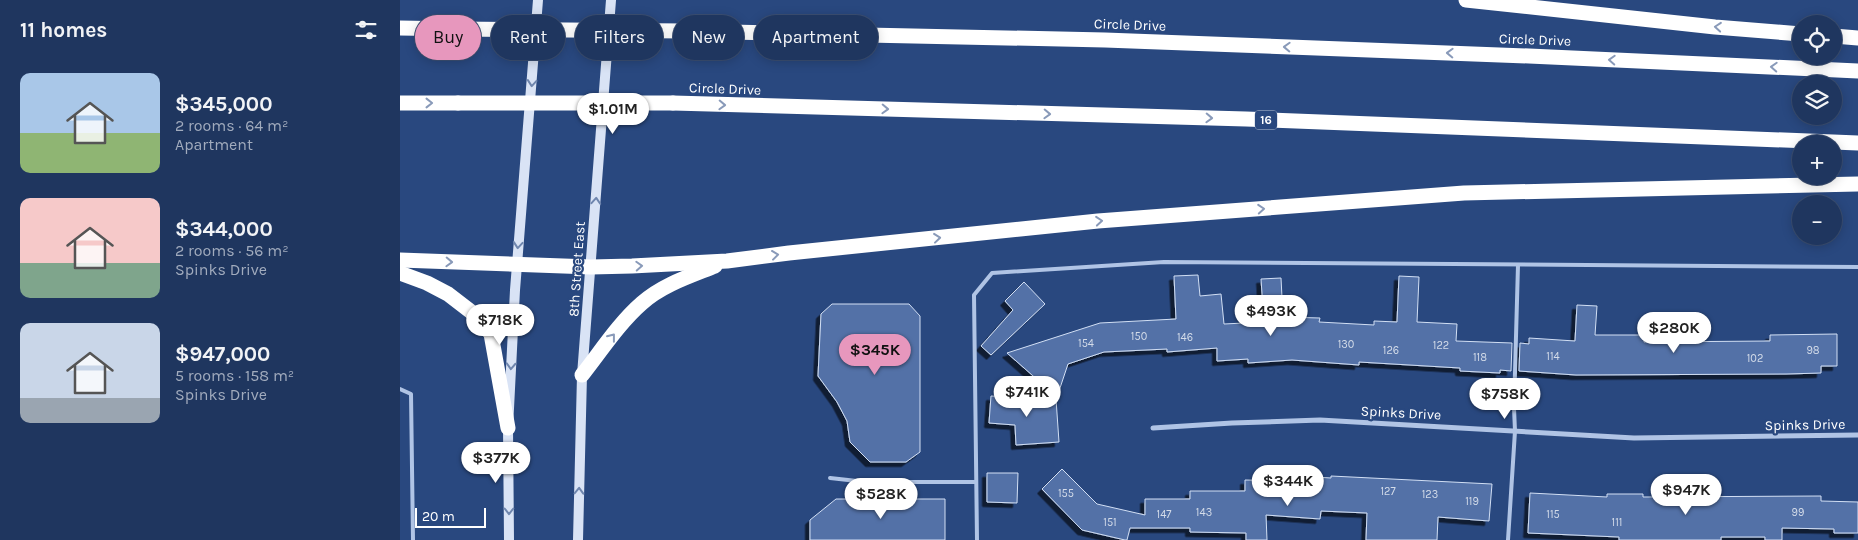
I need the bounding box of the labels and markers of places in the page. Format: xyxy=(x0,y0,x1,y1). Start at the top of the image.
pin: $1.01M xyxy=(572,92,654,135)
pin: $493K xyxy=(1236,294,1306,337)
pin: $718K xyxy=(465,304,535,346)
pin: $280K xyxy=(1639,312,1709,354)
pin: $345K xyxy=(840,334,910,376)
pin: $741K xyxy=(992,376,1062,418)
pin: $758K xyxy=(1470,378,1540,420)
pin: $377K xyxy=(461,442,531,484)
pin: $344K xyxy=(1253,464,1323,507)
pin: $947K xyxy=(1651,474,1721,516)
pin: $528K xyxy=(846,478,916,520)

